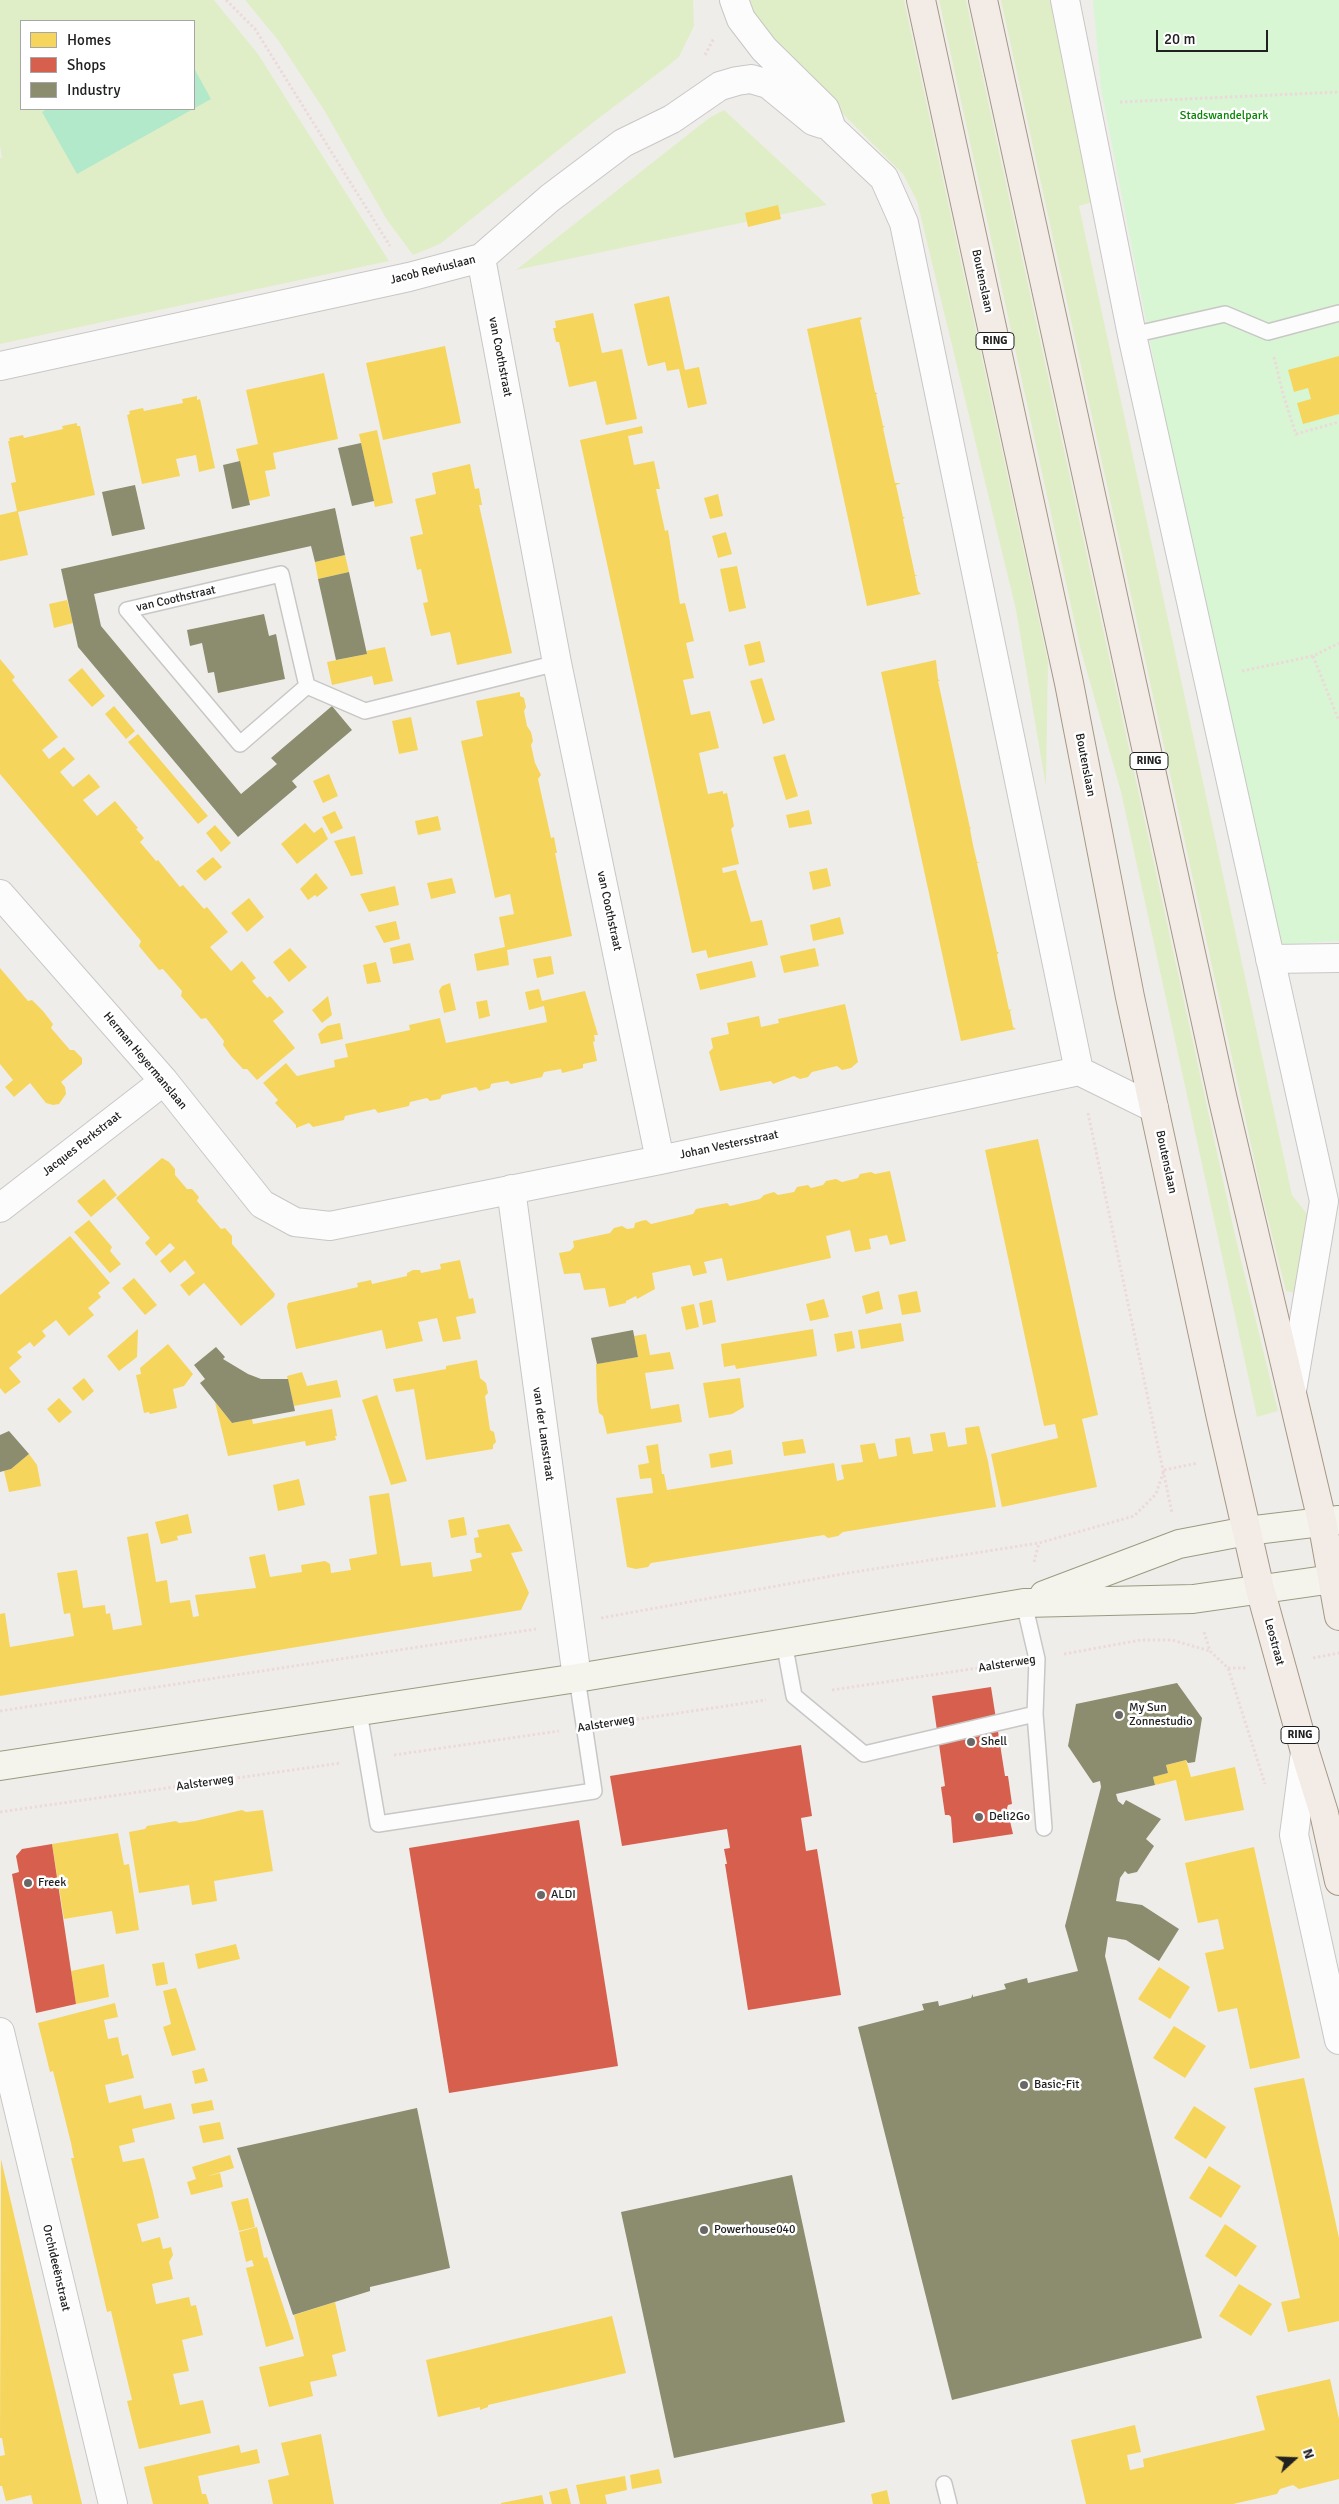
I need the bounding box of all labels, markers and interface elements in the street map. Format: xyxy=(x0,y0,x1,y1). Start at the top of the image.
legend xyxy=(20,20,195,110)
scale bar xyxy=(1159,20,1272,52)
text: 20 m xyxy=(1164,30,1195,48)
text: Homes xyxy=(67,31,111,49)
text: Shops xyxy=(67,56,106,74)
text: Industry xyxy=(67,81,120,99)
park label: Stadswandelpark xyxy=(1180,109,1268,123)
street label: Boutenslaan xyxy=(968,248,996,314)
street label: Jacob Reviuslaan xyxy=(389,252,477,288)
street label: van Coothstraat xyxy=(485,316,515,398)
road number: RING xyxy=(976,332,1014,350)
street label: van Coothstraat xyxy=(135,583,217,615)
street label: Boutenslaan xyxy=(1072,732,1098,798)
road number: RING xyxy=(1130,752,1168,769)
street label: van Coothstraat xyxy=(594,870,624,952)
street label: Herman Heyermanslaan xyxy=(100,1009,190,1113)
street label: Jacques Perkstraat xyxy=(40,1109,124,1179)
street label: Johan Vestersstraat xyxy=(678,1127,780,1163)
street label: Boutenslaan xyxy=(1152,1129,1180,1195)
street label: van der Lansstraat xyxy=(529,1386,557,1482)
street label: Leostraat xyxy=(1261,1617,1287,1667)
street label: Aalsterweg xyxy=(977,1652,1037,1676)
place label: My Sun Zonnestudio xyxy=(1129,1701,1193,1729)
marker: My Sun Zonnestudio xyxy=(1113,1709,1125,1721)
street label: Aalsterweg xyxy=(576,1712,636,1736)
road number: RING xyxy=(1281,1726,1319,1744)
place label: Shell xyxy=(981,1735,1007,1749)
marker: Shell xyxy=(965,1736,977,1748)
street label: Aalsterweg xyxy=(175,1772,235,1794)
place label: Deli2Go xyxy=(989,1810,1030,1824)
marker: Deli2Go xyxy=(973,1811,985,1823)
place label: Freek xyxy=(38,1876,66,1890)
marker: Freek xyxy=(22,1877,34,1889)
place label: ALDI xyxy=(551,1888,576,1902)
marker: ALDI xyxy=(535,1889,547,1901)
place label: Basic-Fit xyxy=(1034,2078,1079,2092)
marker: Basic-Fit xyxy=(1018,2079,1030,2091)
street label: Orchideeënstraat xyxy=(39,2223,73,2313)
place label: Powerhouse040 xyxy=(714,2223,796,2237)
marker: Powerhouse040 xyxy=(698,2224,710,2236)
north arrow xyxy=(1269,2434,1319,2484)
text: N xyxy=(1299,2446,1318,2461)

